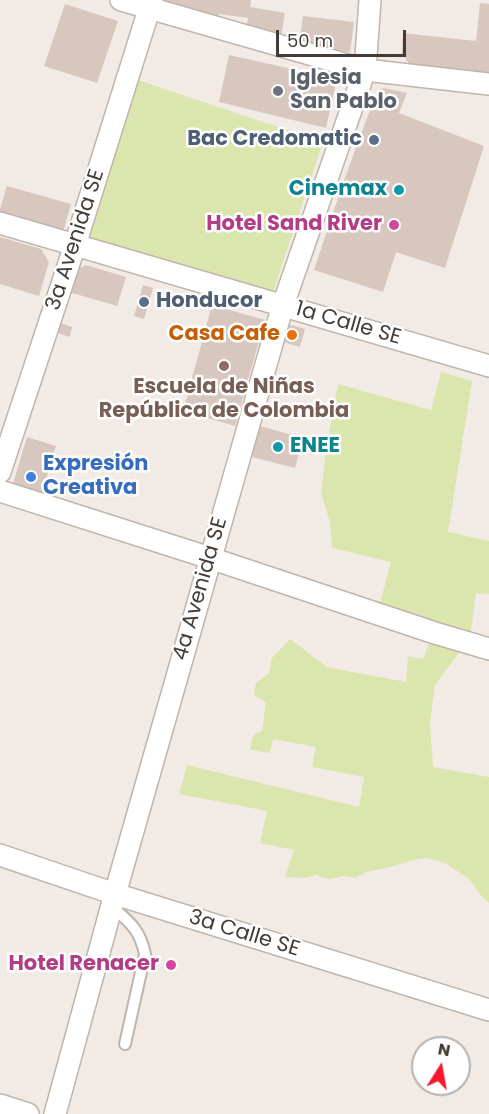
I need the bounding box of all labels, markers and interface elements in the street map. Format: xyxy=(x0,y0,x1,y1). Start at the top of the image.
scale bar xyxy=(279,18,410,56)
text: 50 m xyxy=(287,28,333,53)
place label: Iglesia San Pablo xyxy=(290,66,397,116)
marker: Iglesia San Pablo xyxy=(271,84,285,98)
place label: Bac Credomatic xyxy=(187,127,362,153)
marker: Bac Credomatic xyxy=(367,133,381,147)
street label: 3a Avenida SE xyxy=(41,166,111,314)
place label: Cinemax xyxy=(289,177,387,203)
marker: Cinemax xyxy=(392,183,406,197)
place label: Hotel Sand River xyxy=(206,212,382,238)
marker: Hotel Sand River xyxy=(387,218,401,232)
place label: Honducor xyxy=(156,289,262,315)
marker: Honducor xyxy=(137,295,151,309)
street label: 1a Calle SE xyxy=(292,297,404,351)
place label: Casa Cafe xyxy=(169,322,280,348)
marker: Casa Cafe xyxy=(285,328,299,342)
marker: Escuela de Niñas República de Colombia xyxy=(217,359,231,373)
place label: Escuela de Niñas República de Colombia xyxy=(99,375,349,425)
place label: ENEE xyxy=(290,434,340,460)
marker: ENEE xyxy=(271,440,285,454)
place label: Expresión Creativa xyxy=(43,452,148,502)
marker: Expresión Creativa xyxy=(24,470,38,484)
street label: 4a Avenida SE xyxy=(169,515,233,663)
street label: 3a Calle SE xyxy=(186,905,302,963)
place label: Hotel Renacer xyxy=(8,952,159,978)
marker: Hotel Renacer xyxy=(164,958,178,972)
north arrow xyxy=(411,1036,471,1096)
text: N xyxy=(436,1037,452,1062)

